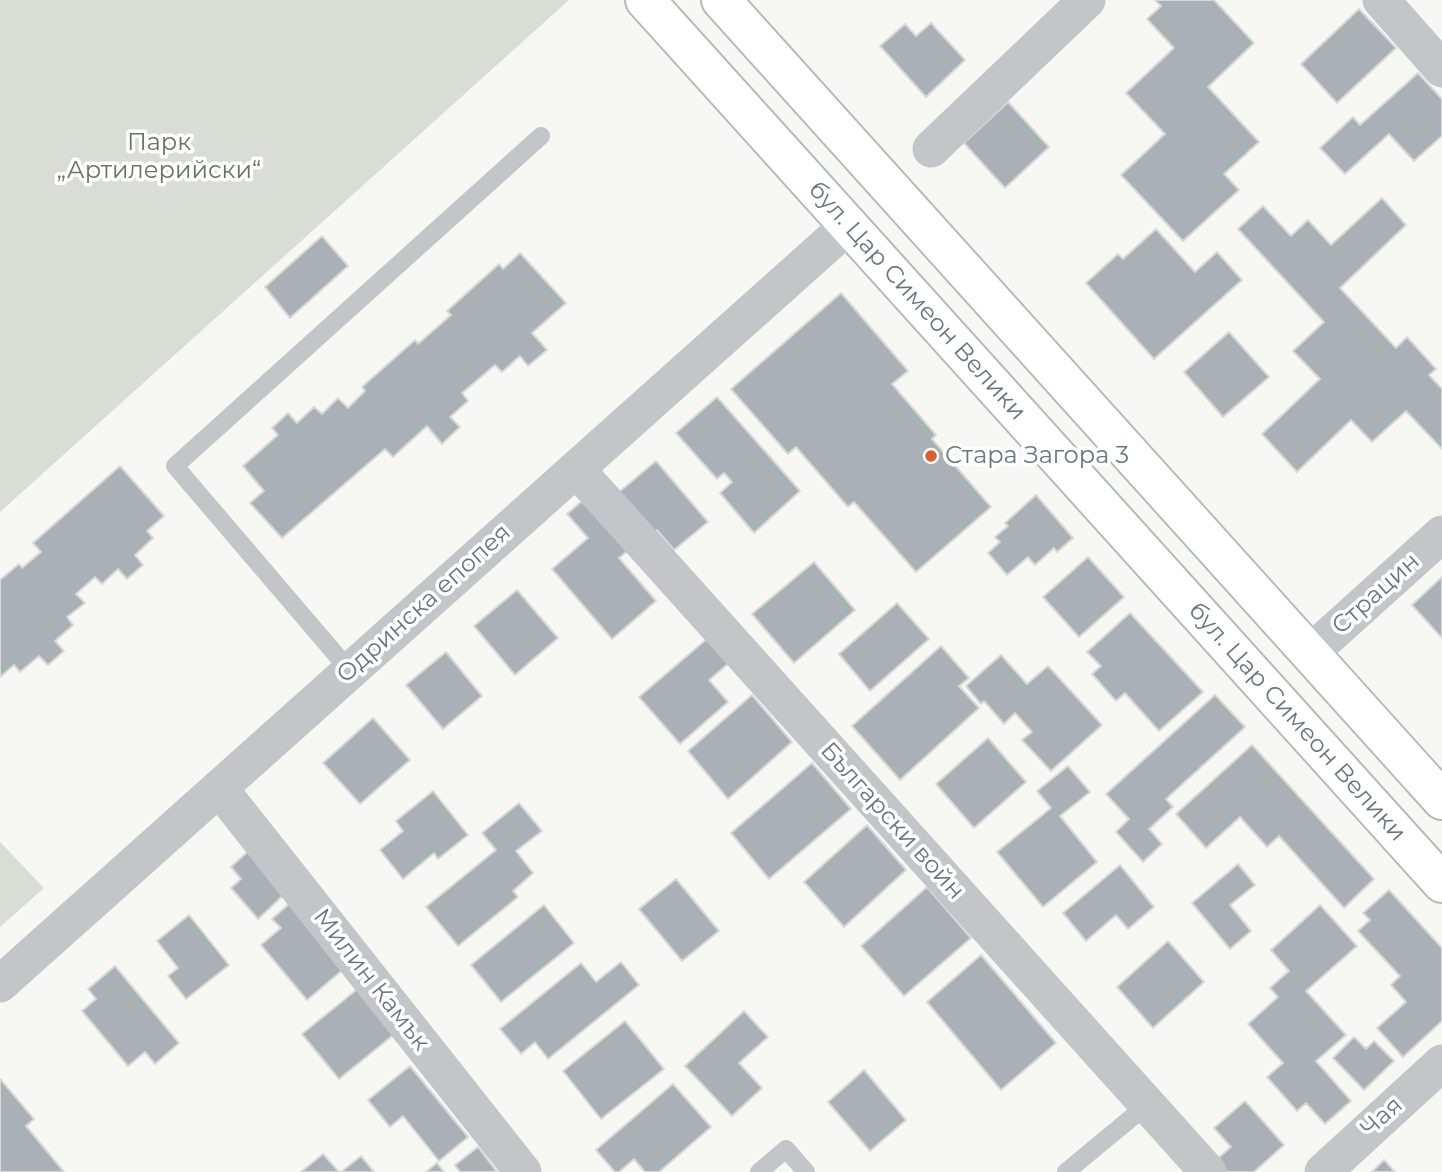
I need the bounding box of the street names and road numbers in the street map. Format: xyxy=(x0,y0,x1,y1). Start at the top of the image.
street label: бул. Цар Симеон Велики xyxy=(802,176,1032,426)
street label: Одринска епопея xyxy=(331,518,517,690)
street label: Страцин xyxy=(1326,547,1426,641)
street label: бул. Цар Симеон Велики xyxy=(1182,597,1412,847)
street label: Български войн xyxy=(814,737,970,905)
street label: Милин Камък xyxy=(307,903,435,1057)
street label: Чая xyxy=(1355,1091,1409,1143)

